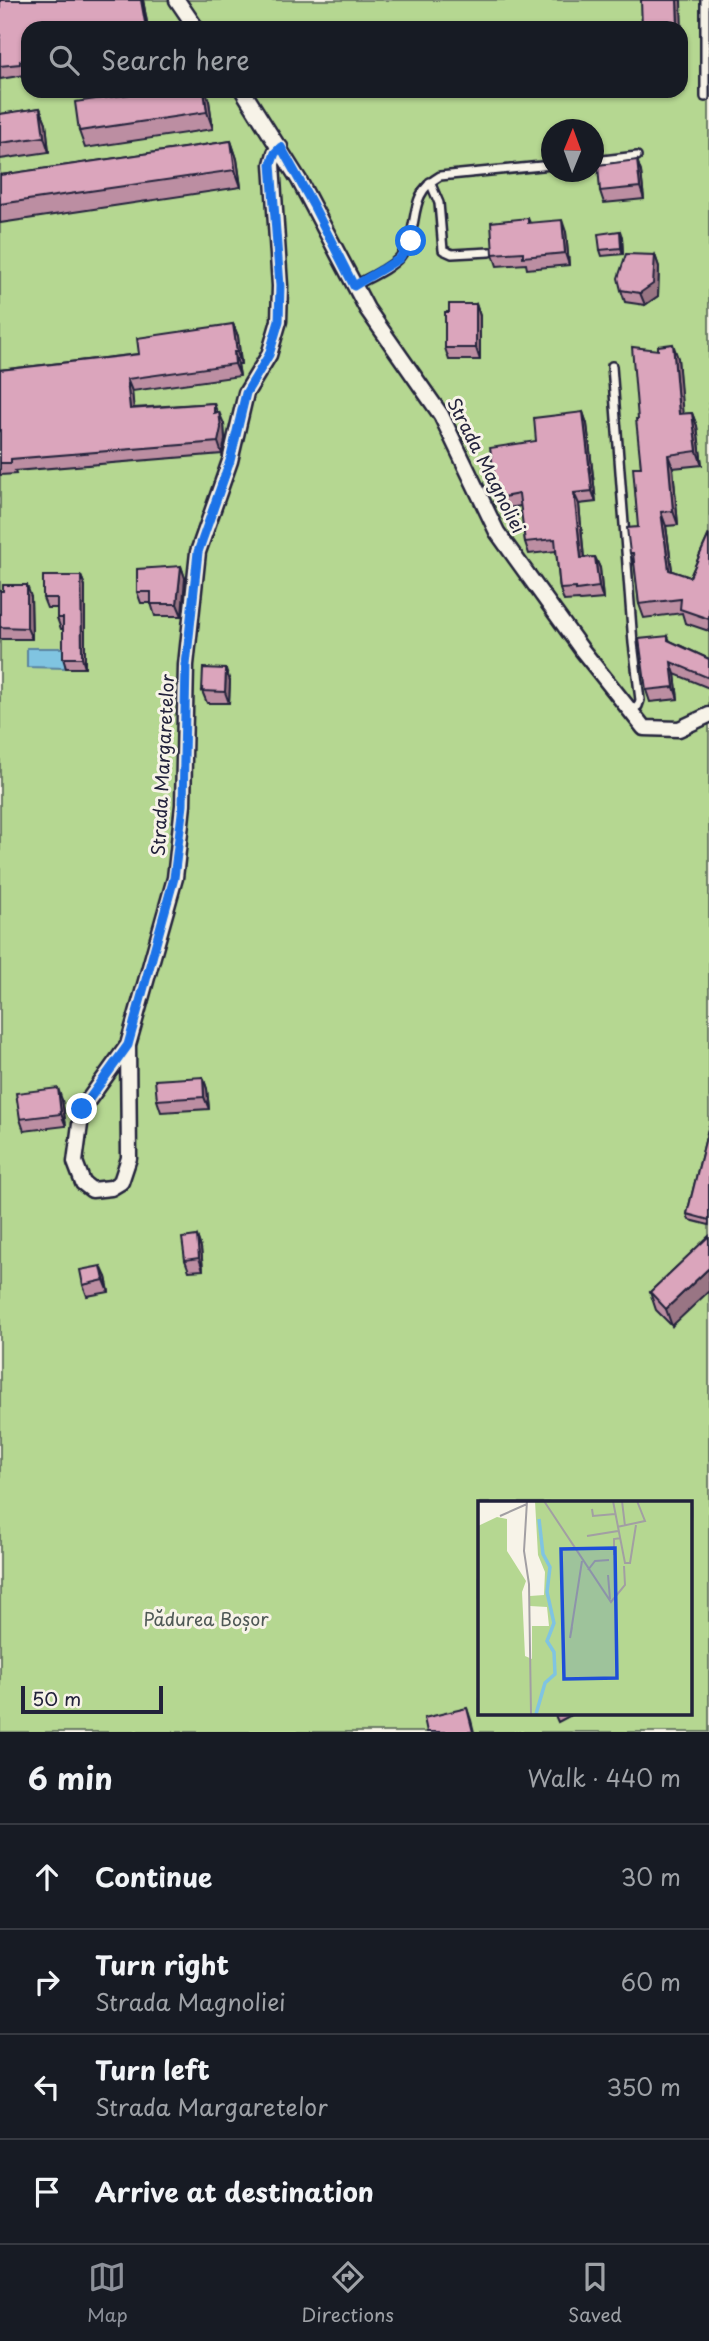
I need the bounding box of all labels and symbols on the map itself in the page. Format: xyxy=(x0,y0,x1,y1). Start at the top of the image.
north arrow xyxy=(541,119,604,182)
route start xyxy=(395,225,426,256)
street label: Strada Magnoliei xyxy=(441,392,533,538)
street label: Strada Margaretelor xyxy=(144,673,180,857)
route end xyxy=(66,1093,97,1124)
inset map xyxy=(478,1501,692,1714)
park label: Pădurea Boșor xyxy=(143,1605,269,1632)
scale bar xyxy=(21,1683,163,1715)

